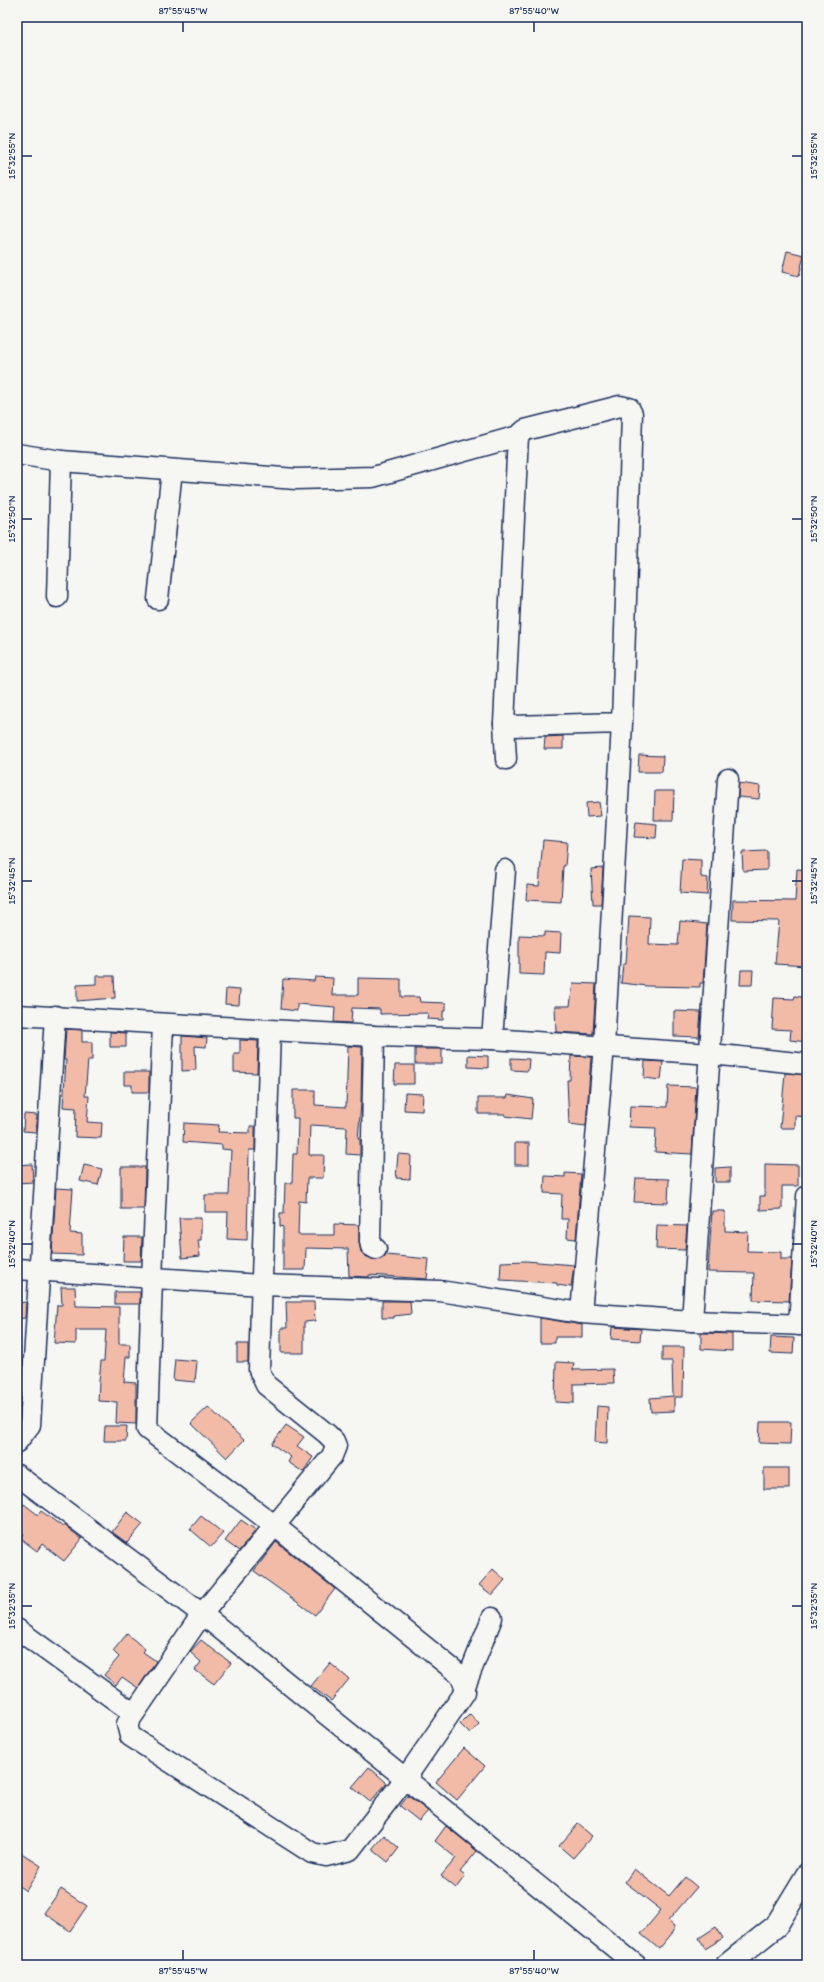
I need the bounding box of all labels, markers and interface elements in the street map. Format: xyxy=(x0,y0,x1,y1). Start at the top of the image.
text: 87°55'45"W xyxy=(158,4,208,17)
text: 87°55'40"W xyxy=(509,4,560,17)
text: 15°32'55"N xyxy=(5,133,18,179)
text: 15°32'55"N xyxy=(807,133,820,179)
text: 15°32'50"N xyxy=(5,495,18,543)
text: 15°32'50"N xyxy=(807,495,820,543)
text: 15°32'45"N xyxy=(5,857,18,905)
text: 15°32'45"N xyxy=(807,857,820,905)
text: 15°32'40"N xyxy=(5,1220,18,1268)
text: 15°32'40"N xyxy=(807,1220,820,1268)
text: 15°32'35"N xyxy=(5,1582,18,1629)
text: 15°32'35"N xyxy=(807,1582,820,1629)
text: 87°55'45"W xyxy=(158,1964,208,1977)
text: 87°55'40"W xyxy=(509,1964,560,1977)

